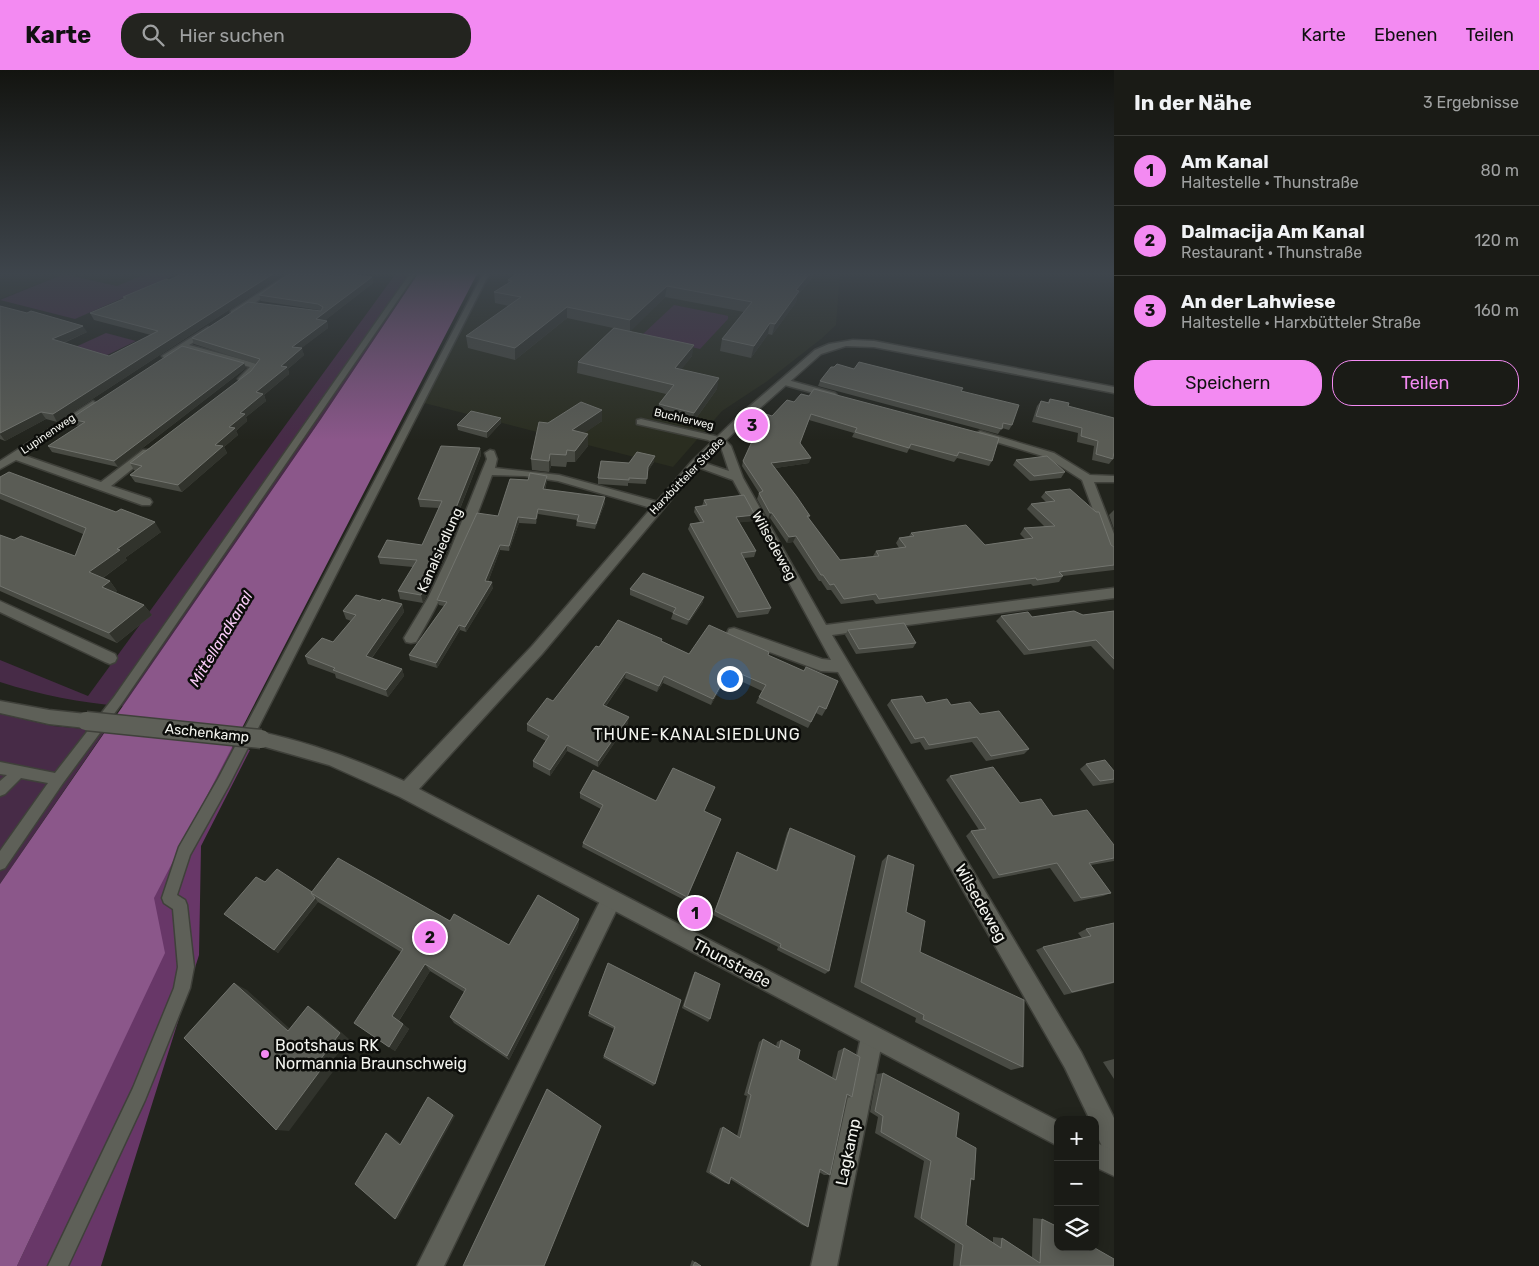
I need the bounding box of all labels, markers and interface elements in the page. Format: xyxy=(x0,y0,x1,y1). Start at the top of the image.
search box xyxy=(121,13,471,58)
text: Karte xyxy=(25,21,91,49)
icon: search xyxy=(139,21,167,49)
text: Hier suchen xyxy=(179,24,285,47)
text: Karte xyxy=(1301,24,1346,46)
text: Ebenen xyxy=(1374,24,1438,46)
text: Teilen xyxy=(1466,24,1514,46)
text: In der Nähe xyxy=(1134,90,1252,115)
text: 3 Ergebnisse xyxy=(1423,93,1519,112)
text: Am Kanal xyxy=(1181,150,1269,173)
text: 1 xyxy=(1146,161,1154,180)
text: 80 m xyxy=(1481,161,1519,180)
text: Haltestelle · Thunstraße xyxy=(1181,173,1359,192)
text: Dalmacija Am Kanal xyxy=(1181,220,1365,243)
text: 2 xyxy=(1145,231,1155,250)
text: 120 m xyxy=(1474,231,1519,250)
text: Restaurant · Thunstraße xyxy=(1181,243,1362,262)
text: An der Lahwiese xyxy=(1181,290,1336,313)
text: 3 xyxy=(1145,301,1155,320)
text: 160 m xyxy=(1474,301,1519,320)
text: Haltestelle · Harxbütteler Straße xyxy=(1181,313,1421,332)
button: Speichern xyxy=(1134,360,1322,406)
button: Teilen xyxy=(1332,360,1519,406)
street label: Buchlerweg xyxy=(653,406,715,432)
pin: 3 xyxy=(736,406,768,444)
street label: Lupinenweg xyxy=(18,411,78,457)
street label: Harxbütteler Straße xyxy=(647,435,727,517)
street label: Kanalsiedlung xyxy=(414,505,466,595)
street label: Wilsedeweg xyxy=(748,509,800,583)
water label: Mittellandkanal xyxy=(186,588,257,690)
your location xyxy=(717,666,743,692)
street label: Aschenkamp xyxy=(164,720,250,746)
district label: THUNE-KANALSIEDLUNG xyxy=(593,725,801,744)
street label: Wilsedeweg xyxy=(951,861,1011,945)
pin: 1 xyxy=(679,894,711,932)
pin: 2 xyxy=(414,918,446,956)
street label: Thunstraße xyxy=(690,935,774,991)
place label: Bootshaus RK Normannia Braunschweig xyxy=(275,1036,467,1073)
marker: Bootshaus RK Normannia Braunschweig xyxy=(259,1048,271,1060)
map controls xyxy=(1054,1116,1099,1251)
button: + xyxy=(1054,1116,1099,1161)
street label: Lagkamp xyxy=(832,1117,864,1187)
button: − xyxy=(1054,1161,1099,1206)
button: layers xyxy=(1054,1206,1099,1251)

